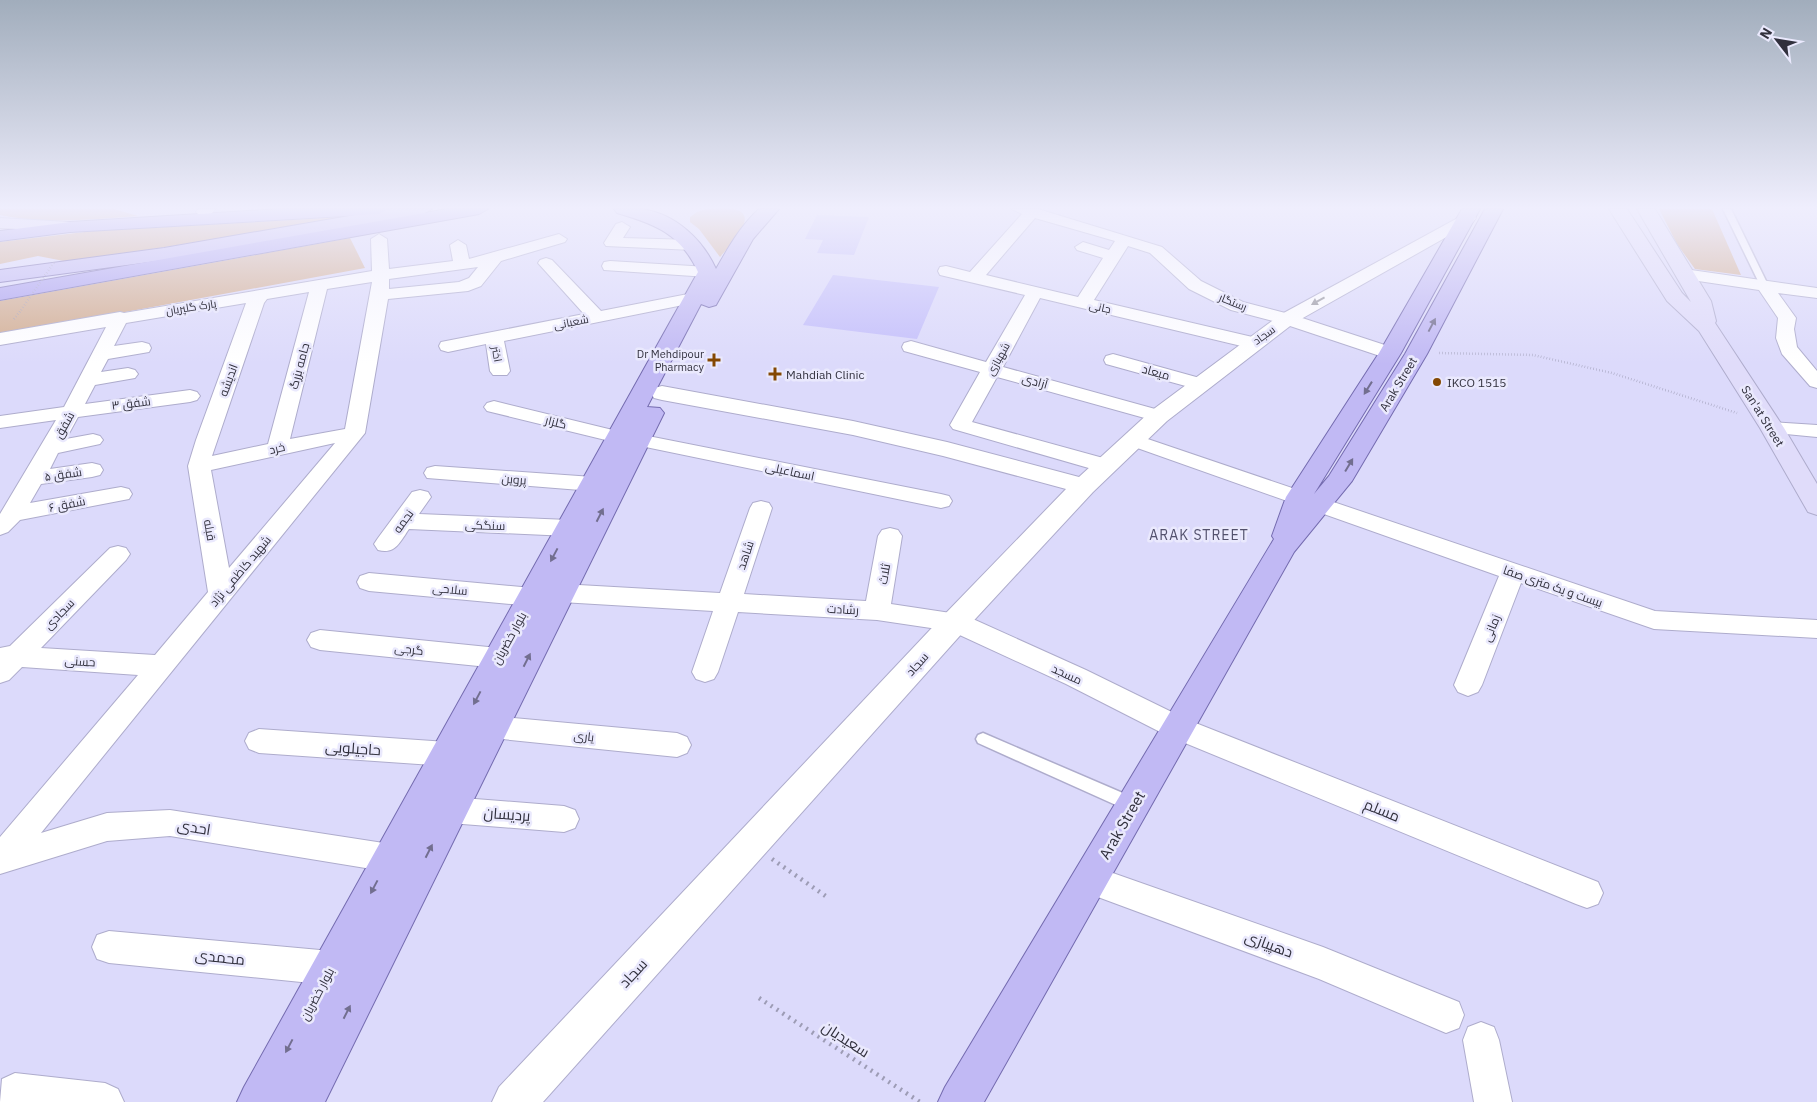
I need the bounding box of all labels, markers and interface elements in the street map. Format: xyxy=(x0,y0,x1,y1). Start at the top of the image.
north arrow xyxy=(1752,15,1802,65)
text: N xyxy=(1756,24,1776,42)
street label: رستگار xyxy=(1216,290,1249,314)
street label: پارک گلپریان xyxy=(165,296,217,318)
one-way arrow xyxy=(1311,297,1324,306)
street label: جانی xyxy=(1088,298,1112,316)
street label: شعبانی xyxy=(552,312,590,332)
one-way arrow xyxy=(1428,318,1436,332)
street label: سجاد xyxy=(1250,322,1278,348)
street label: شهبازی xyxy=(983,340,1013,378)
street label: جامه بزرگ xyxy=(286,341,312,391)
street label: اختر xyxy=(489,344,505,363)
place label: Dr Mehdipour Pharmacy xyxy=(637,347,705,374)
marker: Dr Mehdipour Pharmacy xyxy=(708,354,720,366)
street label: Arak Street xyxy=(1376,354,1420,414)
street label: میعاد xyxy=(1140,361,1172,383)
street label: اندیشه xyxy=(215,362,241,398)
marker: Mahdiah Clinic xyxy=(768,367,782,381)
place label: Mahdiah Clinic xyxy=(786,367,865,382)
street label: آزادی xyxy=(1020,370,1050,392)
place label: IKCO 1515 xyxy=(1447,375,1507,390)
marker: IKCO 1515 xyxy=(1431,376,1443,388)
one-way arrow xyxy=(1363,381,1372,394)
street label: San'at Street xyxy=(1738,383,1788,449)
street label: شفق ۳ xyxy=(111,393,151,413)
street label: شفق xyxy=(51,409,77,441)
street label: گلزار xyxy=(543,412,568,432)
street label: خرد xyxy=(267,439,287,457)
street label: اسماعیلی xyxy=(764,458,816,484)
one-way arrow xyxy=(1344,458,1353,471)
street label: شفق ۵ xyxy=(43,464,83,484)
street label: پروین xyxy=(501,471,528,489)
street label: شفق ۶ xyxy=(47,493,87,515)
street label: نجمه xyxy=(389,506,417,536)
one-way arrow xyxy=(596,508,604,522)
street label: سنگکی xyxy=(465,517,506,533)
street label: قبله xyxy=(201,518,219,542)
district label: ARAK STREET xyxy=(1149,526,1249,544)
street label: شهید کاظمی نژاد xyxy=(206,532,274,610)
street label: شاهد xyxy=(733,539,757,571)
one-way arrow xyxy=(550,548,558,563)
street label: ثلاث xyxy=(875,562,893,586)
street label: بیست و یک متری صفا xyxy=(1501,562,1605,610)
street label: سلاحی xyxy=(432,580,468,598)
street label: سجادی xyxy=(41,595,77,633)
street label: رشادت xyxy=(827,601,859,617)
street label: بلوار خضریان xyxy=(488,609,530,667)
street label: زمانی xyxy=(1479,612,1503,644)
street label: گرجی xyxy=(394,640,424,658)
street label: سجاد xyxy=(903,649,931,679)
street label: حسنی xyxy=(64,652,96,670)
one-way arrow xyxy=(523,652,531,667)
street label: مسجد xyxy=(1049,661,1085,687)
one-way arrow xyxy=(473,691,481,706)
street label: یاری xyxy=(573,727,596,745)
street label: حاجیلویی xyxy=(324,737,382,760)
street label: Arak Street xyxy=(1095,787,1149,863)
street label: مسلم xyxy=(1361,794,1403,827)
street label: پردیسان xyxy=(483,803,531,826)
street label: احدی xyxy=(176,815,212,840)
one-way arrow xyxy=(425,844,433,858)
one-way arrow xyxy=(370,881,379,894)
street label: دهپیازی xyxy=(1242,927,1296,962)
street label: محمدی xyxy=(194,945,246,970)
street label: سجاد xyxy=(615,954,651,992)
street label: بلوار خضریان xyxy=(297,965,337,1023)
one-way arrow xyxy=(344,1005,352,1019)
street label: سعیدیان xyxy=(818,1017,873,1062)
one-way arrow xyxy=(285,1039,293,1053)

